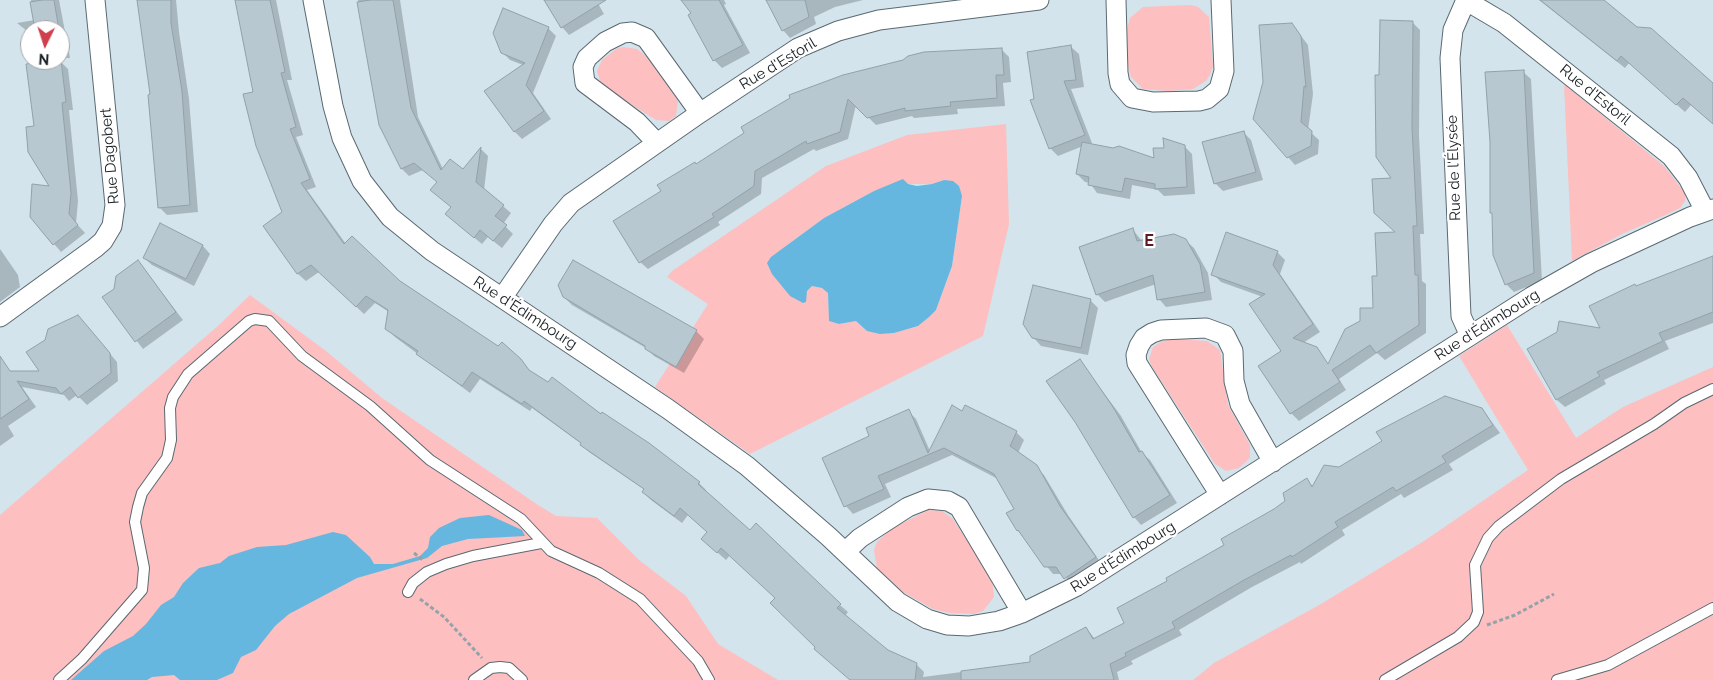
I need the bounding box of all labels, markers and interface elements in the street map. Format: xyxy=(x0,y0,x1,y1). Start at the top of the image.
north arrow xyxy=(20,20,70,70)
street label: Rue d'Estoril xyxy=(736,34,820,94)
text: N xyxy=(38,51,50,67)
street label: Rue d'Estoril xyxy=(1556,61,1634,129)
street label: Rue Dagobert xyxy=(97,107,123,205)
street label: Rue de l'Élysée xyxy=(1443,115,1465,221)
district label: E xyxy=(1144,231,1154,251)
street label: Rue d'Édimbourg xyxy=(470,273,580,353)
street label: Rue d'Édimbourg xyxy=(1431,286,1543,364)
street label: Rue d'Édimbourg xyxy=(1067,518,1179,596)

